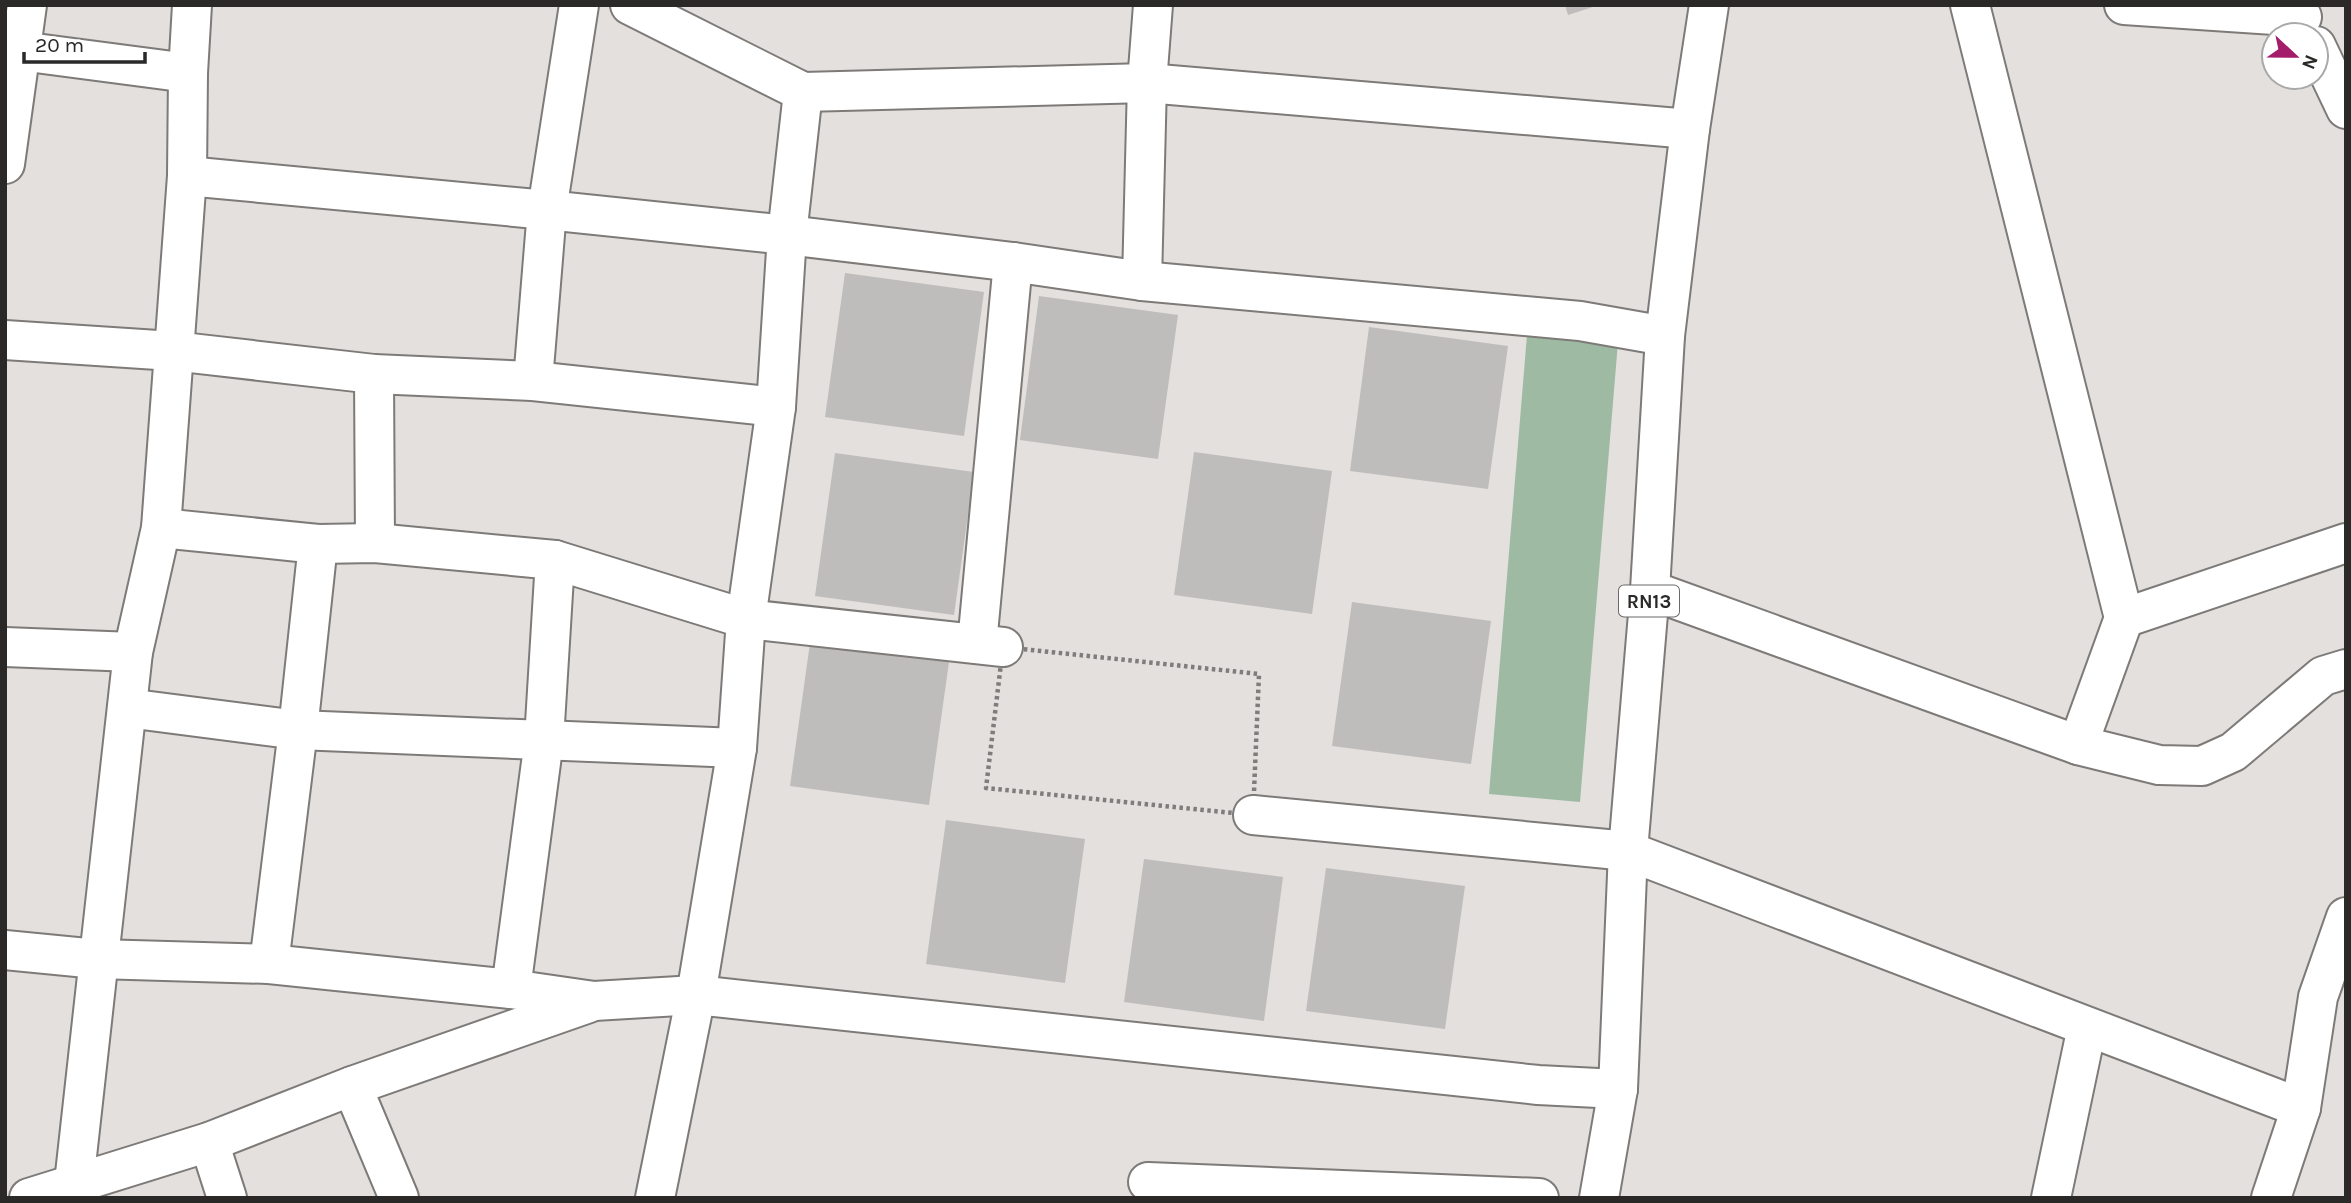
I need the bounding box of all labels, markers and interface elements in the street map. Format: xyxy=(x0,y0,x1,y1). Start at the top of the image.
scale bar xyxy=(24,21,145,65)
north arrow xyxy=(2260,21,2330,91)
text: 20 m xyxy=(35,33,84,57)
text: N xyxy=(2297,52,2323,72)
road number: RN13 xyxy=(1619,586,1679,616)

